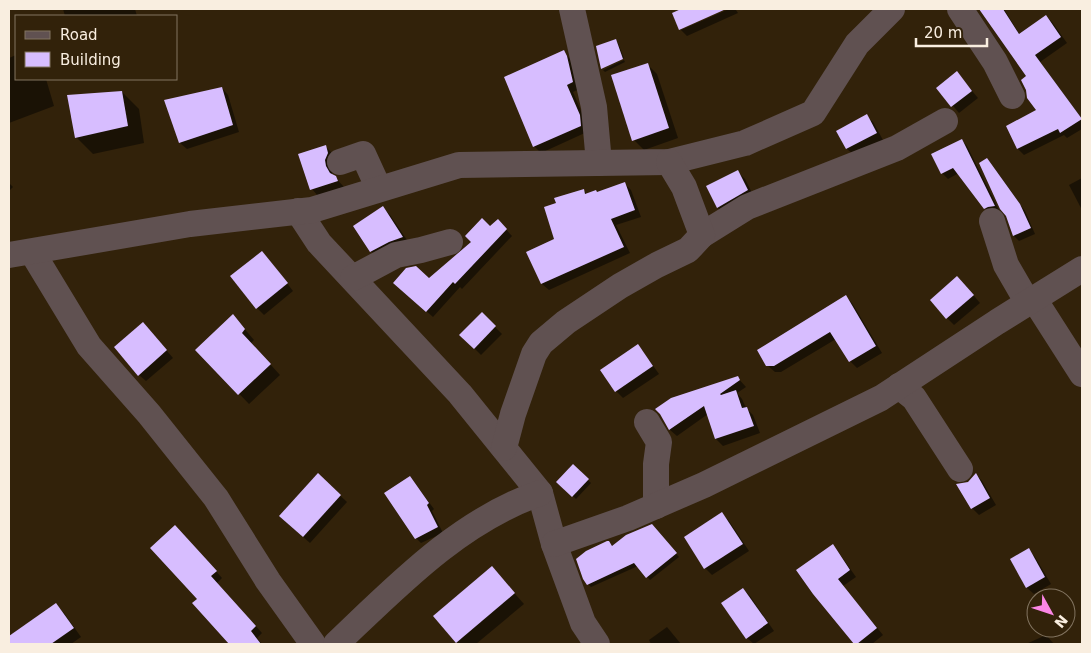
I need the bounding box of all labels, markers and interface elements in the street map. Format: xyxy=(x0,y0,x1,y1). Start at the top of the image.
legend xyxy=(15,15,178,80)
scale bar xyxy=(916,15,987,47)
text: 20 m xyxy=(924,24,962,42)
text: Road xyxy=(60,26,98,44)
text: Building xyxy=(60,51,121,69)
north arrow xyxy=(1026,588,1076,638)
text: N xyxy=(1051,612,1071,631)

